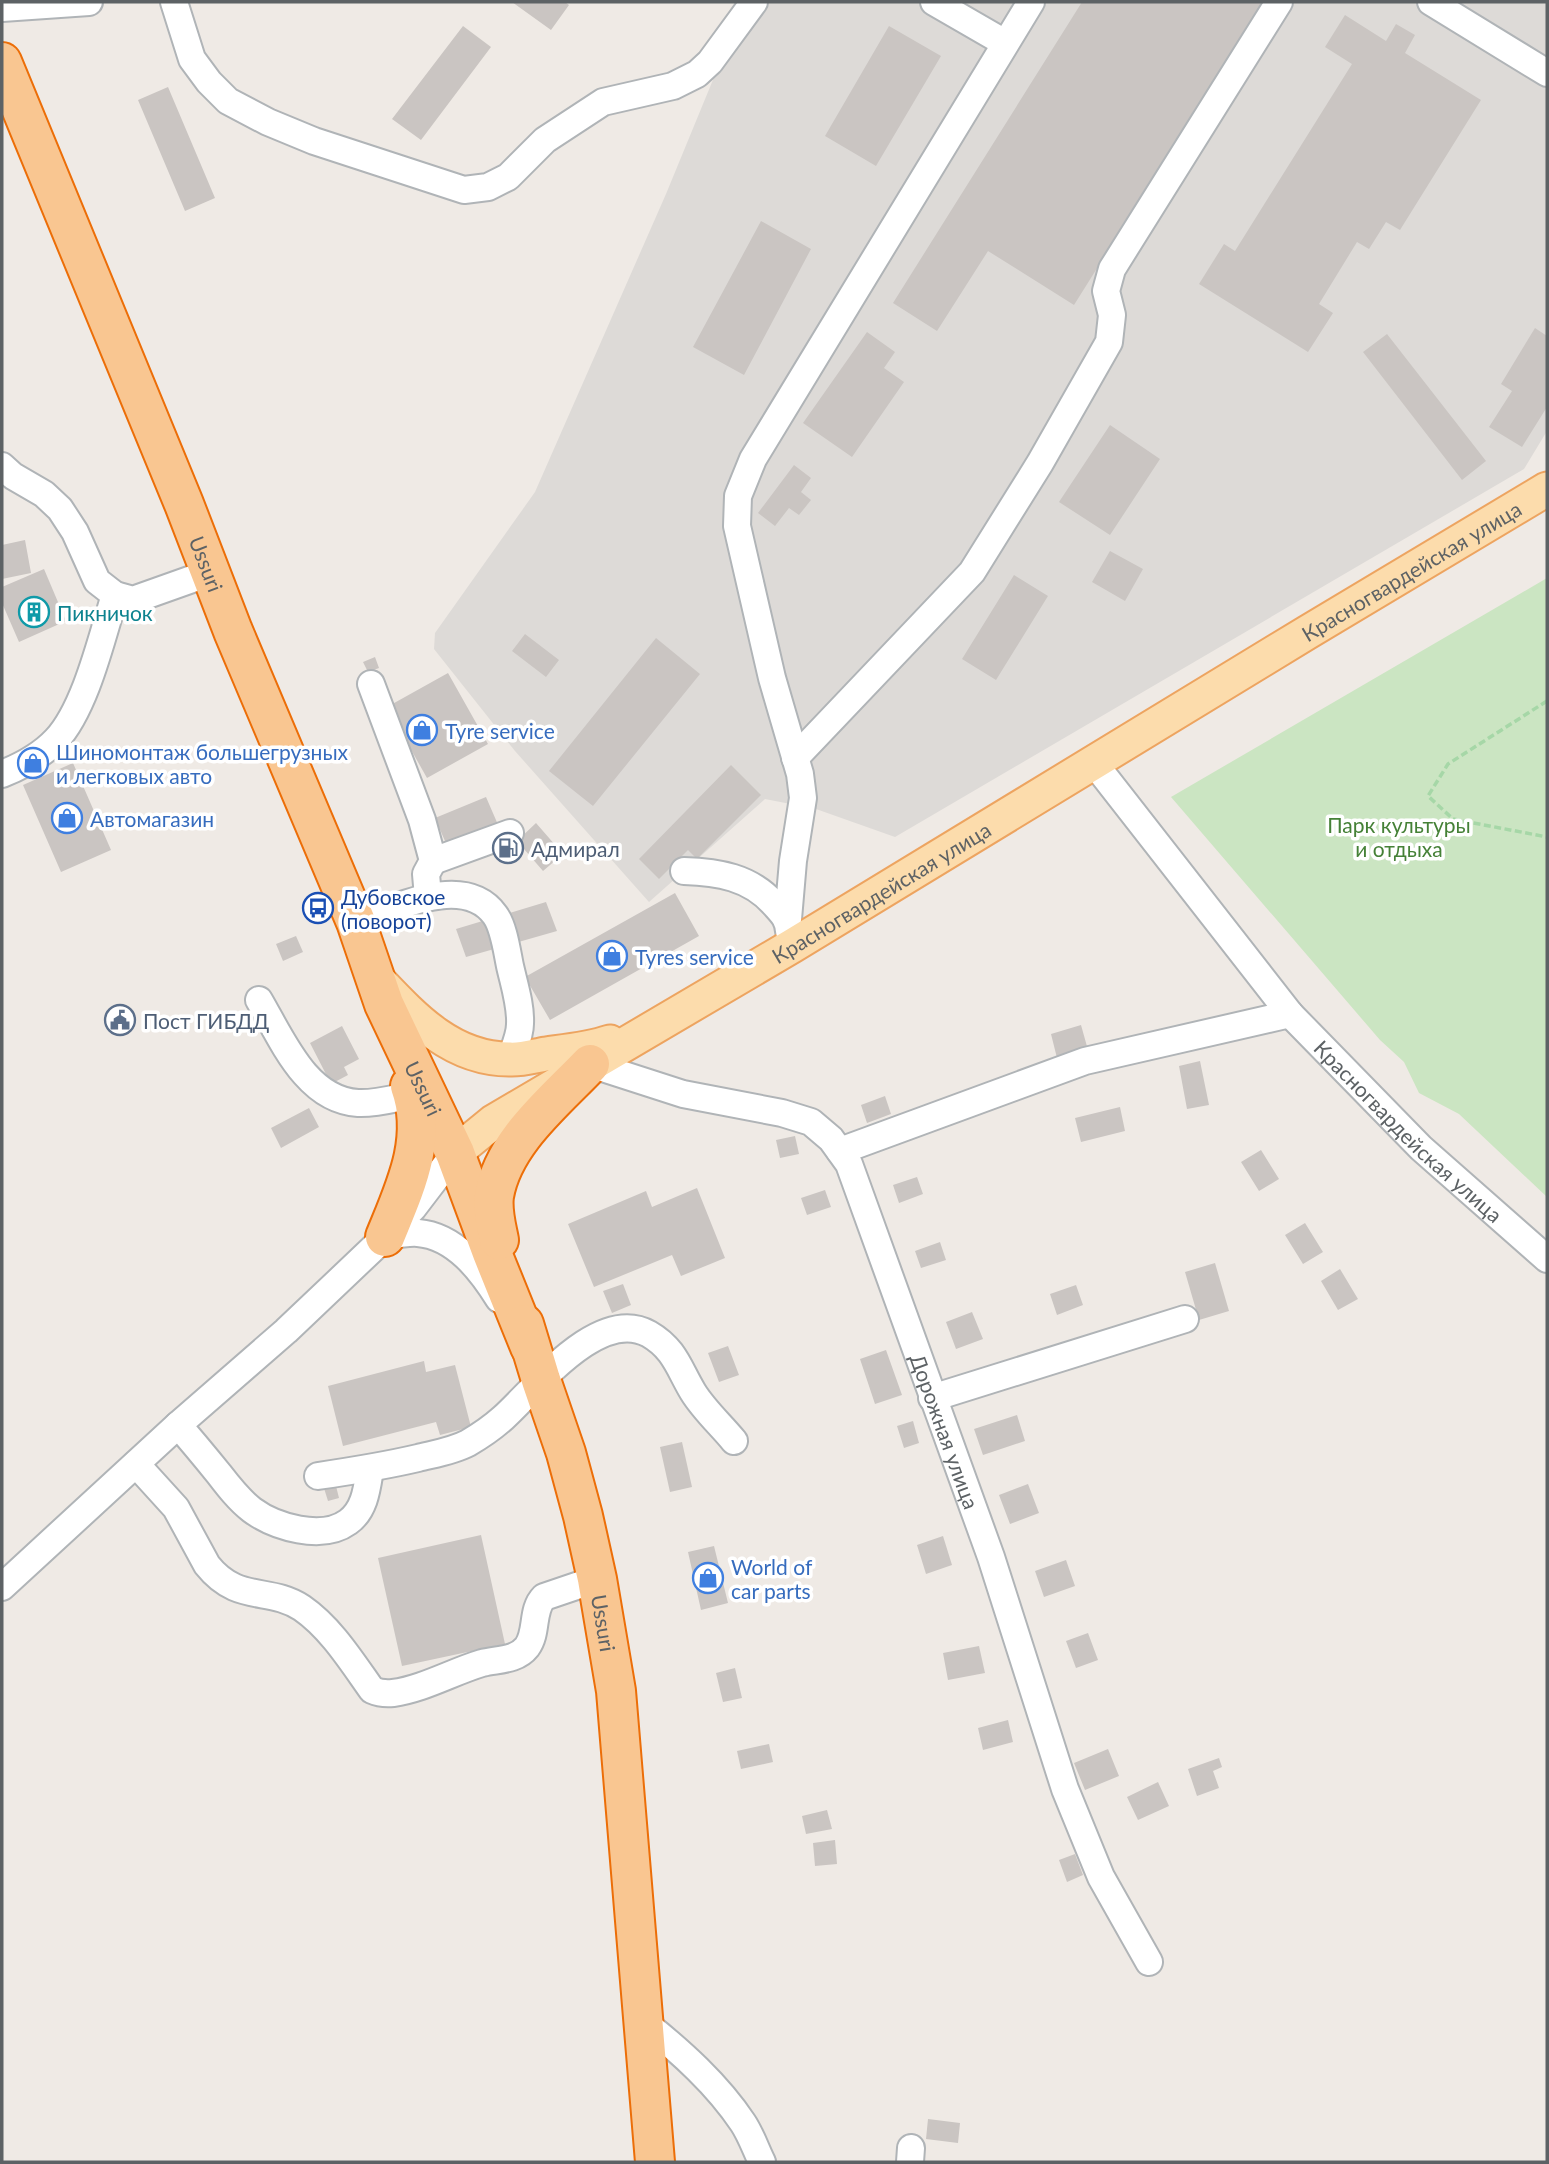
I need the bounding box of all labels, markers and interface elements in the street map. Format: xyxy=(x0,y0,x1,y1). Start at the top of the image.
street label: Красногвардейская улица xyxy=(1297,495,1525,646)
street label: Ussuri xyxy=(185,532,229,595)
building icon: Пикничок xyxy=(17,595,51,629)
place label: Пикничок xyxy=(57,600,153,625)
shop icon: Tyre service xyxy=(405,713,439,747)
place label: Tyre service xyxy=(445,718,555,743)
place label: Шиномонтаж большегрузных и легковых авто xyxy=(56,739,349,788)
shop icon: Шиномонтаж большегрузных и легковых авто xyxy=(16,746,50,780)
shop icon: Автомагазин xyxy=(50,801,84,835)
place label: Автомагазин xyxy=(90,806,214,831)
park label: Парк культуры и отдыха xyxy=(1327,812,1471,861)
street label: Красногвардейская улица xyxy=(767,816,995,968)
fuel station icon: Адмирал xyxy=(491,831,525,865)
place label: Адмирал xyxy=(531,836,620,861)
place label: Дубовское (поворот) xyxy=(341,884,445,933)
bus stop icon: Дубовское (поворот) xyxy=(301,891,335,925)
shop icon: Tyres service xyxy=(595,939,629,973)
place label: Tyres service xyxy=(635,944,754,969)
public building icon: Пост ГИБДД xyxy=(103,1003,137,1037)
place label: Пост ГИБДД xyxy=(143,1008,269,1033)
street label: Красногвардейская улица xyxy=(1310,1034,1508,1227)
street label: Ussuri xyxy=(400,1057,448,1120)
street label: Дорожная улица xyxy=(906,1350,985,1512)
place label: World of car parts xyxy=(731,1554,813,1603)
shop icon: World of car parts xyxy=(691,1561,725,1595)
street label: Ussuri xyxy=(587,1592,622,1653)

